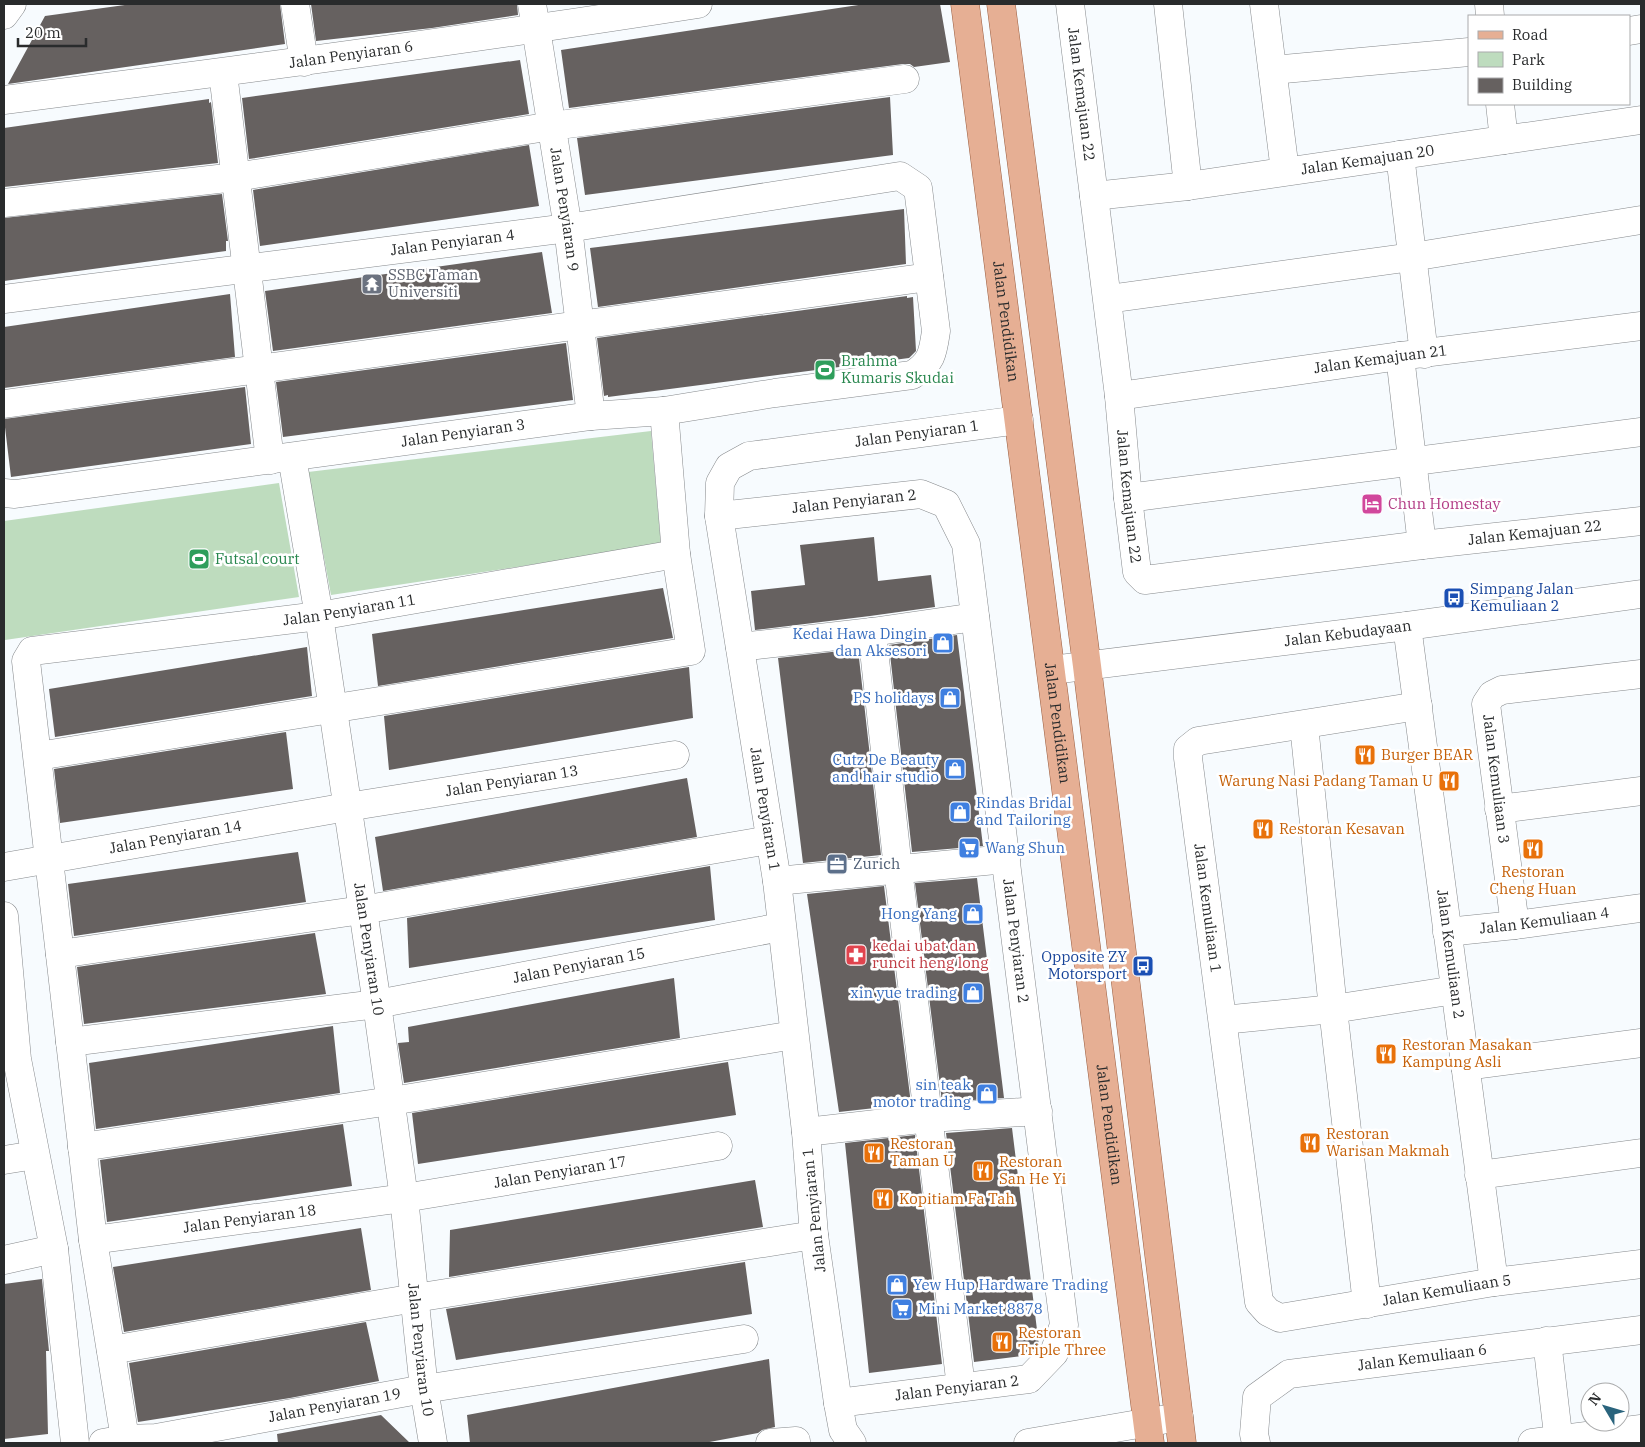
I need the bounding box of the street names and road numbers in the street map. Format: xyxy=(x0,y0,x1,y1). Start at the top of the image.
street label: Jalan Kemajuan 22 xyxy=(1064,26,1100,162)
street label: Jalan Penyiaran 6 xyxy=(288,36,414,72)
street label: Jalan Kemajuan 20 xyxy=(1299,140,1436,178)
street label: Jalan Penyiaran 9 xyxy=(546,146,583,272)
street label: Jalan Penyiaran 4 xyxy=(389,225,516,259)
street label: Jalan Pendidikan xyxy=(989,260,1024,383)
street label: Jalan Kemajuan 21 xyxy=(1312,340,1448,377)
street label: Jalan Penyiaran 3 xyxy=(400,414,526,451)
street label: Jalan Penyiaran 1 xyxy=(853,415,980,451)
street label: Jalan Kemajuan 22 xyxy=(1113,429,1146,565)
street label: Jalan Penyiaran 2 xyxy=(791,485,917,517)
street label: Jalan Kemajuan 22 xyxy=(1467,515,1603,549)
street label: Jalan Penyiaran 11 xyxy=(282,589,417,629)
street label: Jalan Kebudayaan xyxy=(1283,615,1413,650)
street label: Jalan Pendidikan xyxy=(1041,661,1075,785)
street label: Jalan Kemuliaan 3 xyxy=(1479,713,1514,845)
street label: Jalan Penyiaran 1 xyxy=(746,746,785,872)
street label: Jalan Penyiaran 13 xyxy=(444,760,579,800)
street label: Jalan Penyiaran 14 xyxy=(108,816,243,857)
street label: Jalan Kemuliaan 1 xyxy=(1190,842,1226,974)
street label: Jalan Penyiaran 2 xyxy=(999,878,1034,1004)
street label: Jalan Penyiaran 10 xyxy=(350,881,388,1017)
street label: Jalan Kemuliaan 2 xyxy=(1433,888,1469,1020)
street label: Jalan Kemuliaan 4 xyxy=(1479,902,1610,938)
street label: Jalan Penyiaran 15 xyxy=(511,943,647,987)
street label: Jalan Pendidikan xyxy=(1092,1063,1127,1187)
street label: Jalan Penyiaran 1 xyxy=(798,1147,829,1273)
street label: Jalan Penyiaran 17 xyxy=(492,1151,628,1192)
street label: Jalan Penyiaran 18 xyxy=(182,1200,317,1237)
street label: Jalan Kemuliaan 5 xyxy=(1381,1270,1512,1310)
street label: Jalan Penyiaran 10 xyxy=(404,1282,438,1418)
street label: Jalan Kemuliaan 6 xyxy=(1356,1339,1488,1374)
street label: Jalan Penyiaran 2 xyxy=(894,1370,1020,1405)
street label: Jalan Penyiaran 19 xyxy=(267,1383,402,1426)

